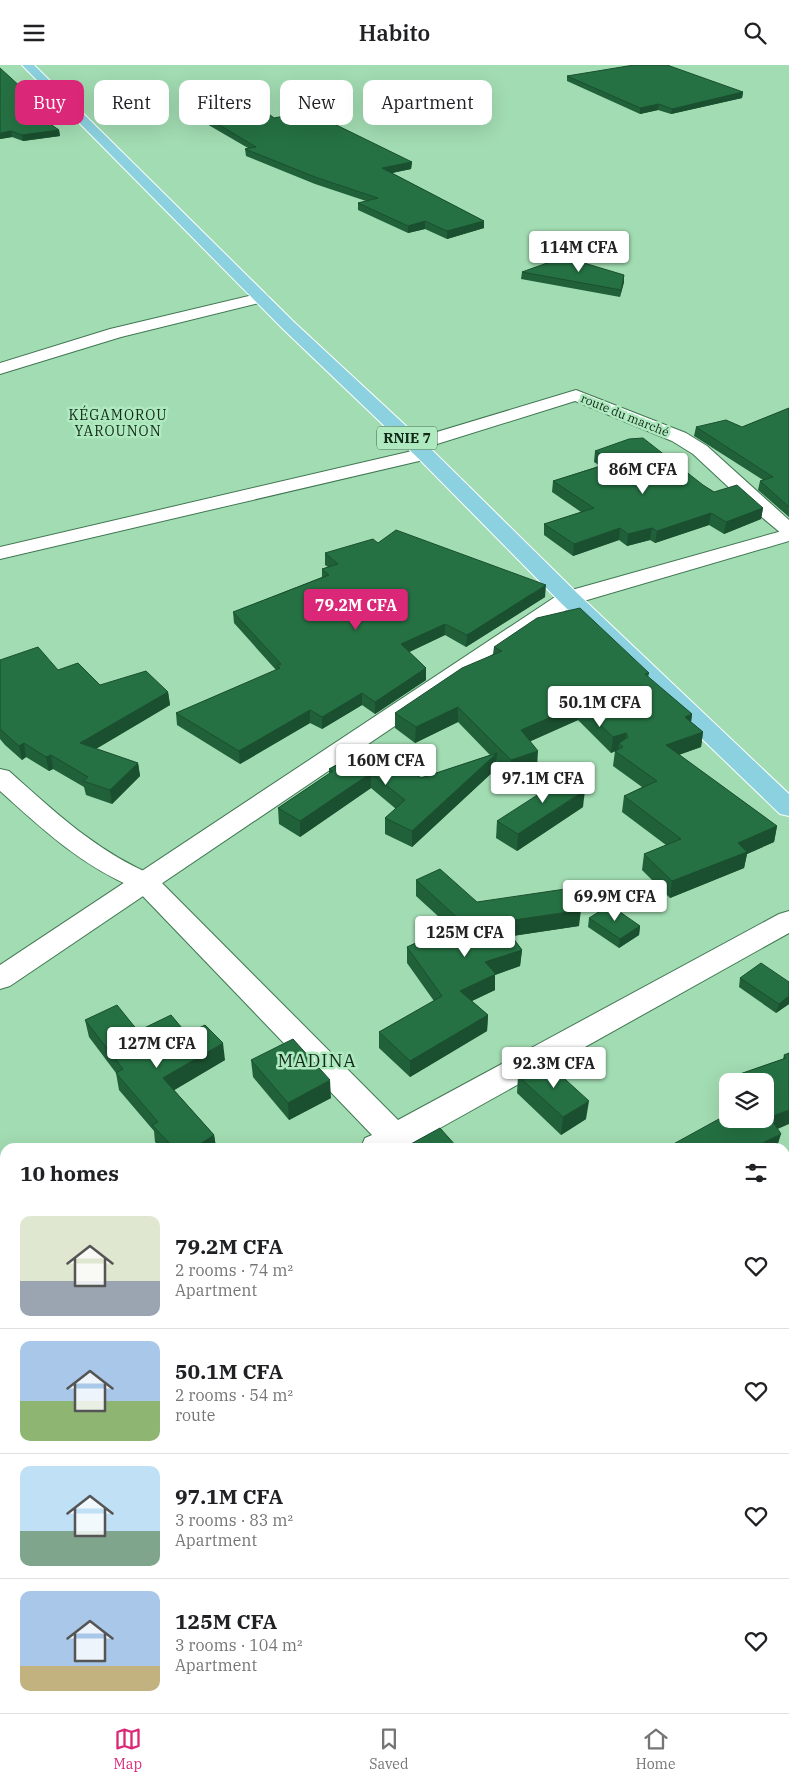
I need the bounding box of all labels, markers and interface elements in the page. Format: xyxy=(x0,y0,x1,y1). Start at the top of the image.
text: Habito xyxy=(359,18,430,47)
icon: menu xyxy=(20,19,48,47)
icon: search xyxy=(741,19,769,47)
chip: Buy xyxy=(15,80,84,125)
chip: Rent xyxy=(94,80,169,125)
chip: Filters xyxy=(179,80,270,125)
chip: New xyxy=(280,80,353,125)
chip: Apartment xyxy=(363,80,492,125)
pin: 114M CFA xyxy=(527,231,631,273)
text: 114M CFA xyxy=(540,237,618,257)
street label: route du marché xyxy=(579,390,671,440)
district label: KÉGAMOROU YAROUNON xyxy=(68,405,168,440)
road number: RNIE 7 xyxy=(377,427,437,449)
pin: 86M CFA xyxy=(597,453,689,495)
text: 86M CFA xyxy=(609,459,677,479)
pin: 79.2M CFA xyxy=(299,589,413,631)
text: 79.2M CFA xyxy=(315,595,397,615)
pin: 50.1M CFA xyxy=(543,685,657,728)
text: 50.1M CFA xyxy=(559,692,641,712)
pin: 160M CFA xyxy=(334,743,438,786)
text: 160M CFA xyxy=(347,750,425,770)
pin: 97.1M CFA xyxy=(486,761,600,804)
text: 97.1M CFA xyxy=(502,768,584,788)
pin: 69.9M CFA xyxy=(558,879,672,922)
text: 69.9M CFA xyxy=(574,886,656,906)
pin: 125M CFA xyxy=(413,915,517,958)
text: 125M CFA xyxy=(426,922,504,942)
pin: 127M CFA xyxy=(105,1027,209,1069)
text: 127M CFA xyxy=(118,1033,196,1053)
pin: 92.3M CFA xyxy=(497,1047,611,1089)
district label: MADINA xyxy=(277,1049,357,1072)
text: 92.3M CFA xyxy=(513,1053,595,1073)
map controls xyxy=(719,1073,774,1128)
button: layers xyxy=(719,1073,774,1128)
text: 10 homes xyxy=(20,1159,119,1187)
icon: filters xyxy=(742,1159,770,1187)
text: 79.2M CFA xyxy=(175,1232,283,1260)
icon: home xyxy=(60,1236,120,1296)
icon: heart xyxy=(742,1252,770,1280)
text: 2 rooms · 74 m² xyxy=(175,1260,293,1280)
text: Apartment xyxy=(175,1280,257,1300)
text: 50.1M CFA xyxy=(175,1357,283,1385)
icon: home xyxy=(60,1361,120,1421)
icon: heart xyxy=(742,1377,770,1405)
text: 2 rooms · 54 m² xyxy=(175,1385,293,1405)
text: route xyxy=(175,1405,215,1425)
text: 97.1M CFA xyxy=(175,1482,283,1510)
icon: home xyxy=(60,1486,120,1546)
icon: heart xyxy=(742,1502,770,1530)
text: 3 rooms · 83 m² xyxy=(175,1510,293,1530)
text: Apartment xyxy=(175,1530,257,1550)
text: 125M CFA xyxy=(175,1607,277,1635)
icon: home xyxy=(60,1611,120,1671)
icon: heart xyxy=(742,1627,770,1655)
text: 3 rooms · 104 m² xyxy=(175,1635,303,1655)
text: Apartment xyxy=(175,1655,257,1675)
tab: Map xyxy=(114,1725,142,1773)
tab: Saved xyxy=(369,1725,408,1773)
tab: Home xyxy=(636,1725,675,1773)

